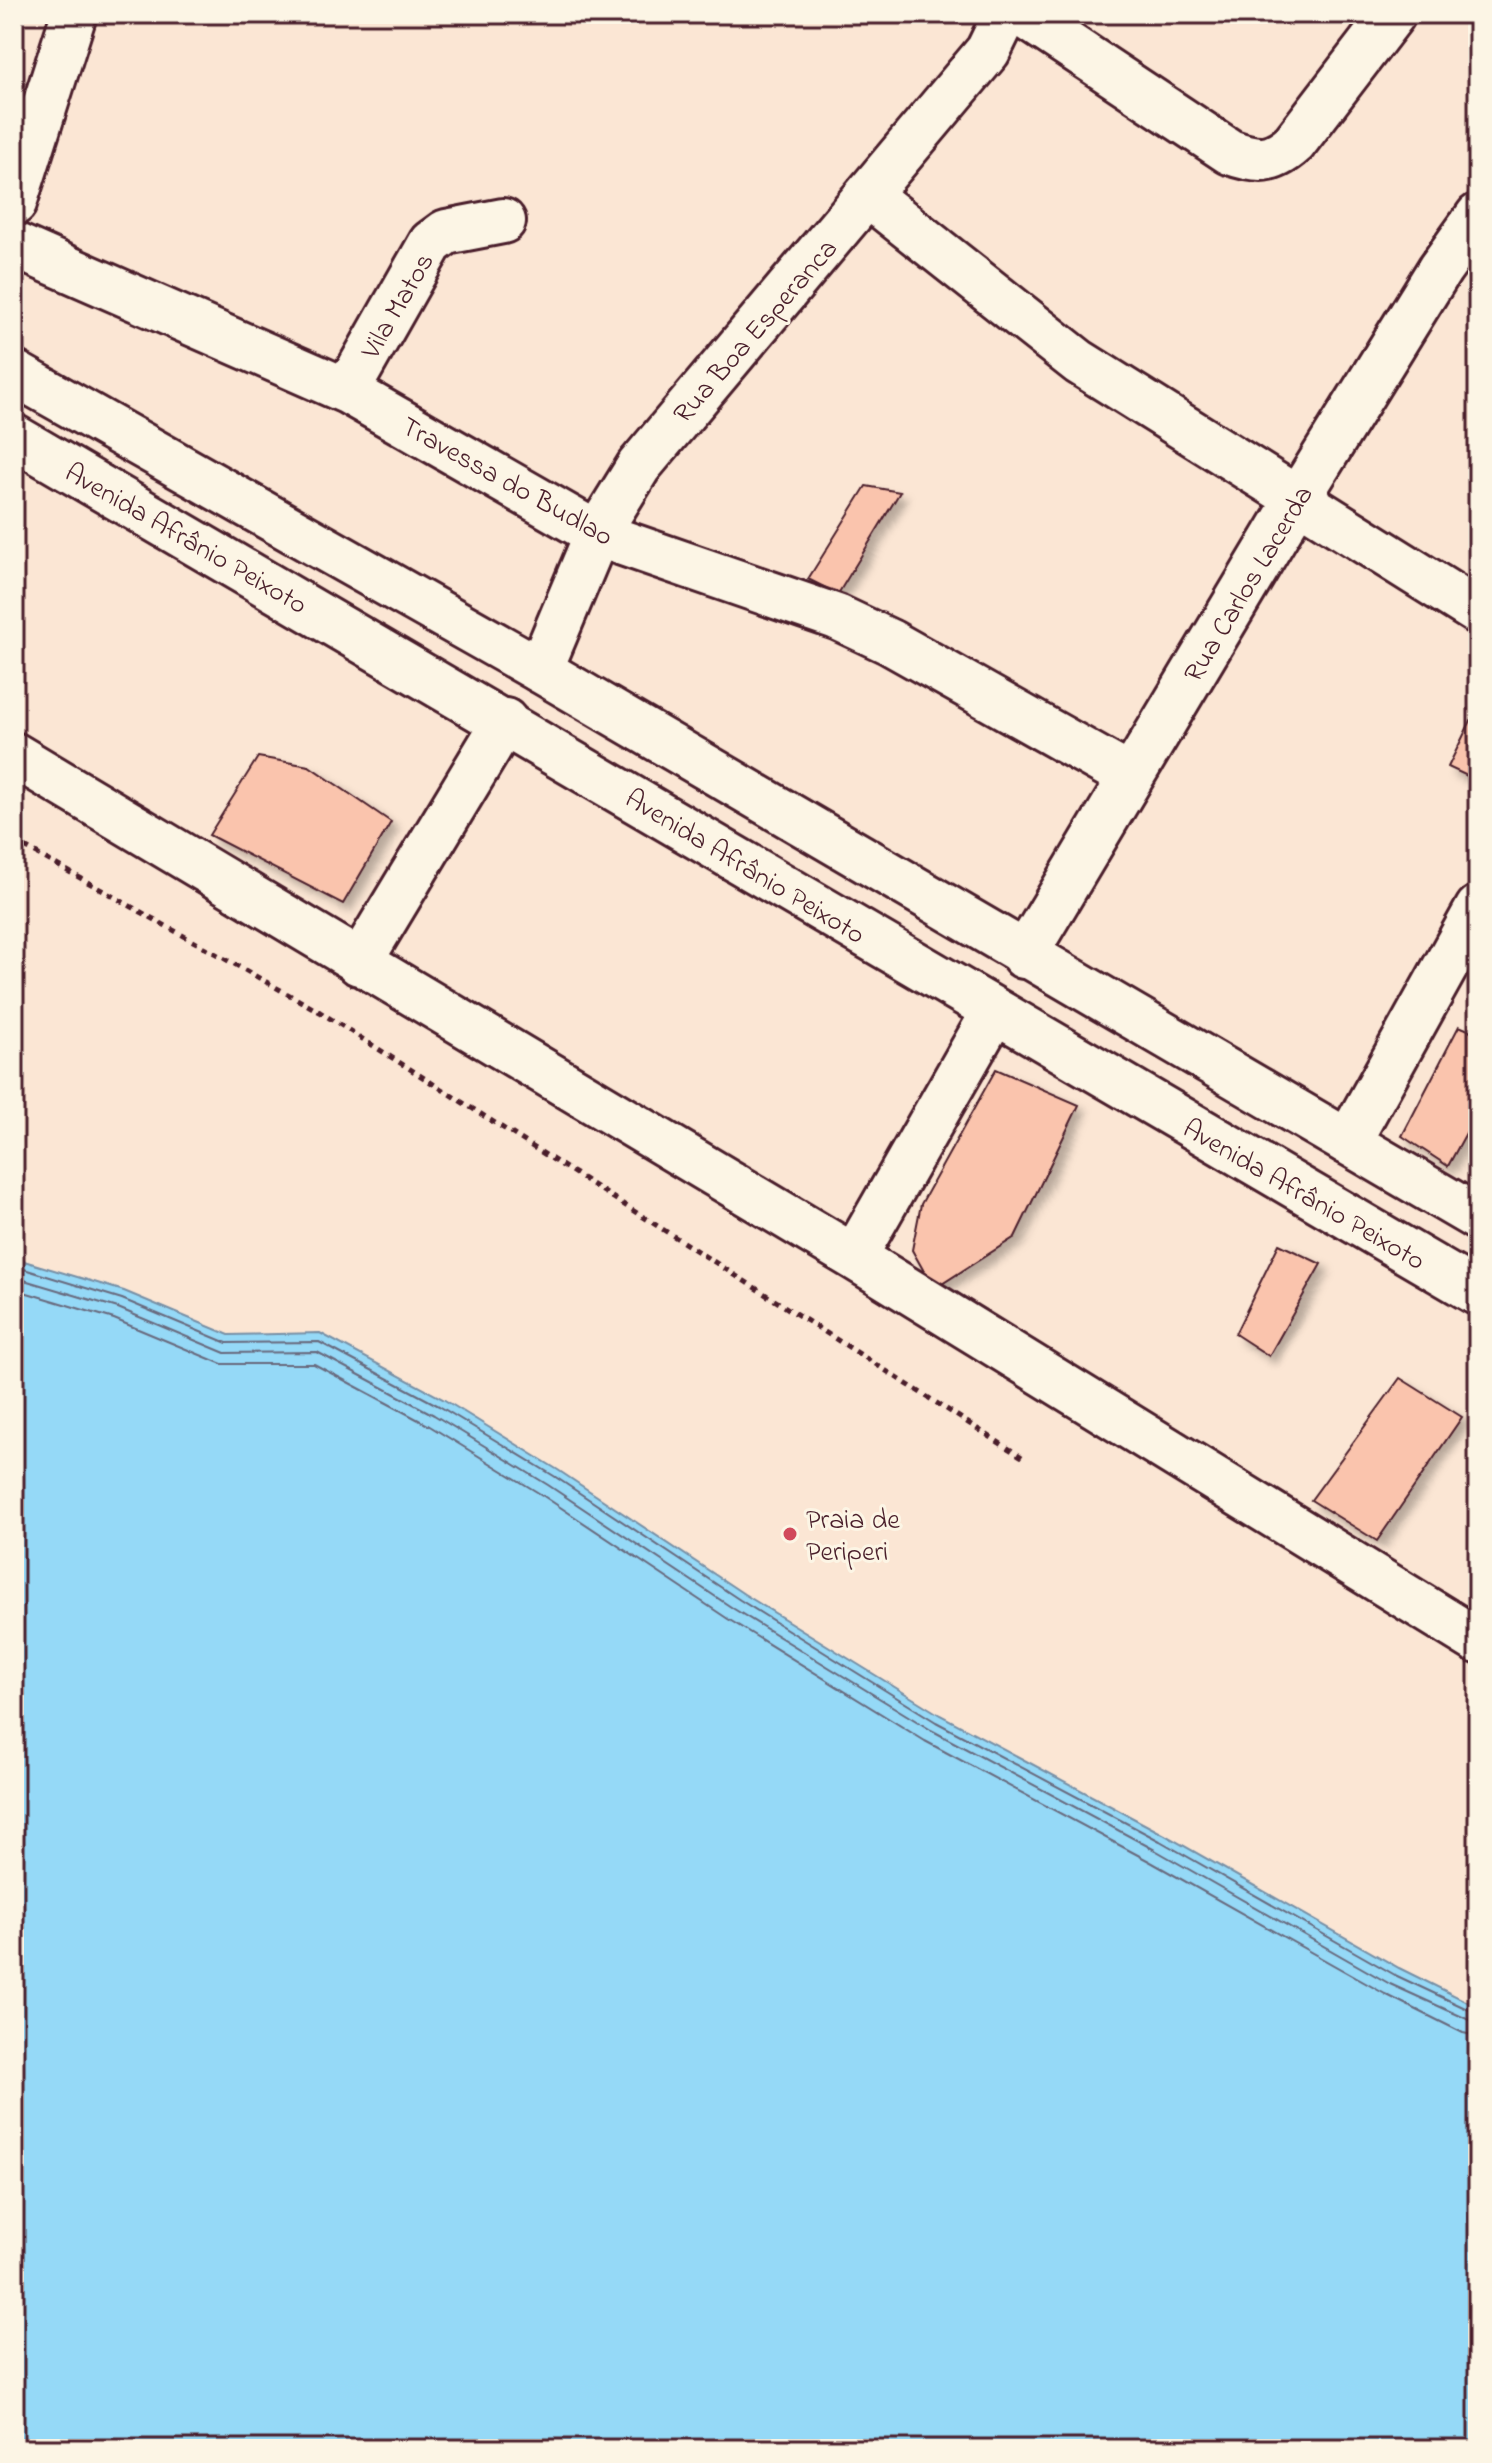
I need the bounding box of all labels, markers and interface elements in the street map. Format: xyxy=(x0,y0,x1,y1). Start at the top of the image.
street label: Rua Boa Esperanca xyxy=(665,231,849,434)
street label: Vila Matos xyxy=(352,246,446,368)
street label: Travessa do Budlao xyxy=(393,408,620,558)
street label: Avenida Afrânio Peixoto xyxy=(56,454,314,626)
street label: Rua Carlos Lacerda xyxy=(1175,479,1325,691)
street label: Avenida Afrânio Peixoto xyxy=(616,780,872,956)
street label: Avenida Afrânio Peixoto xyxy=(1174,1110,1432,1282)
place label: Praia de Periperi xyxy=(806,1501,900,1574)
marker: Praia de Periperi xyxy=(781,1525,799,1543)

